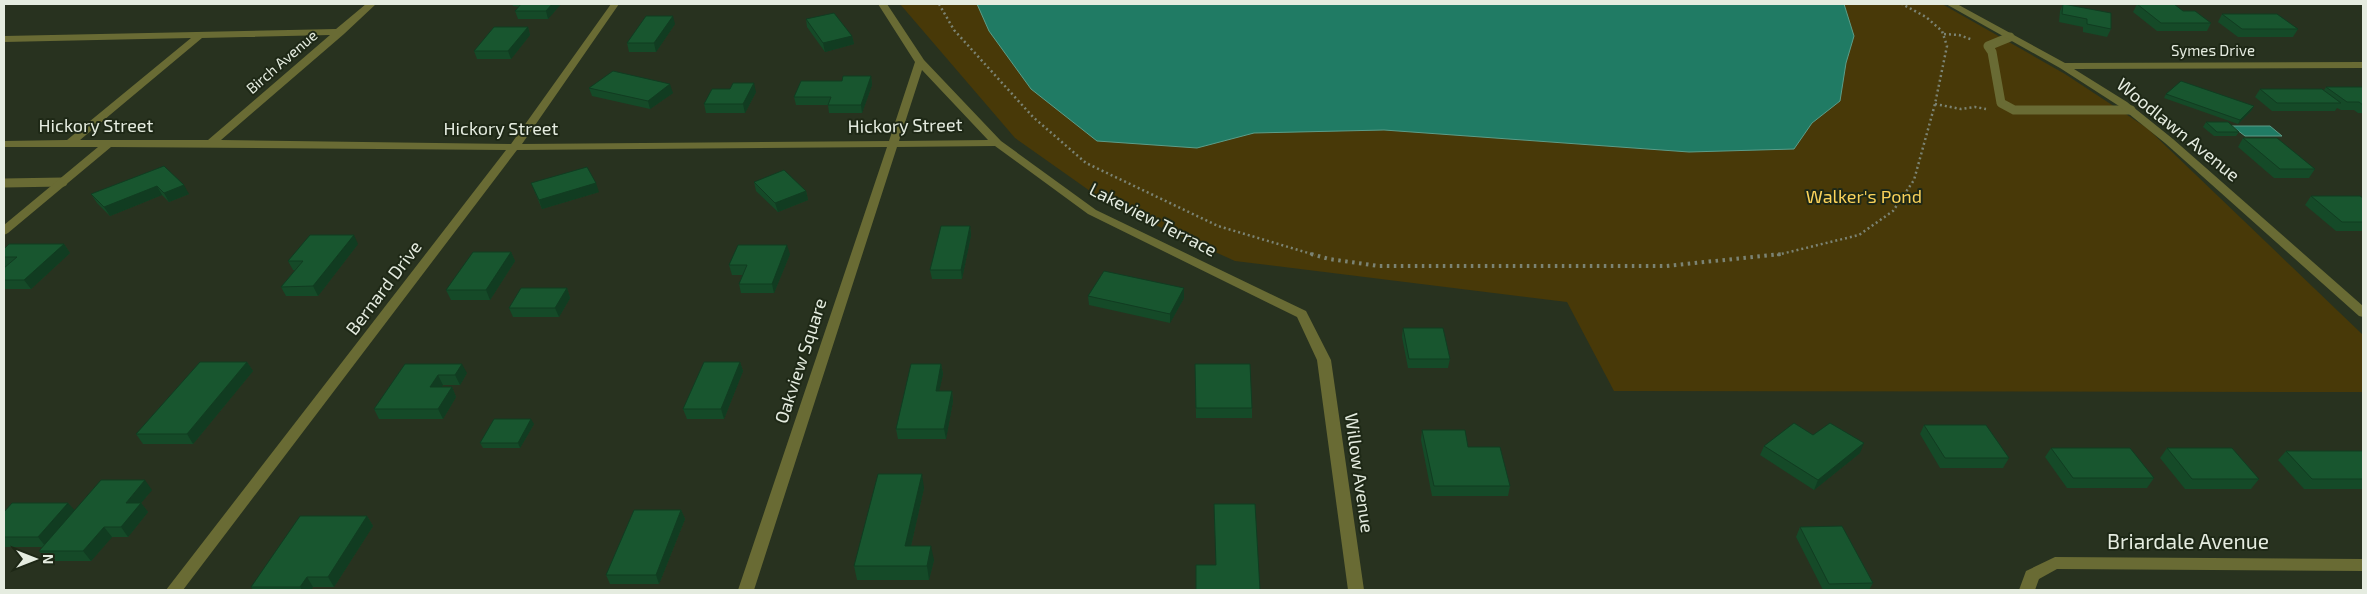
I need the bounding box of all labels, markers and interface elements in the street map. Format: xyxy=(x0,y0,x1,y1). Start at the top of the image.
street label: Birch Avenue xyxy=(242,26,321,97)
street label: Symes Drive xyxy=(2171,41,2255,59)
street label: Woodlawn Avenue xyxy=(2113,73,2245,186)
street label: Hickory Street xyxy=(847,113,963,137)
street label: Hickory Street xyxy=(39,114,154,136)
street label: Hickory Street xyxy=(444,117,559,139)
street label: Lakeview Terrace xyxy=(1086,177,1221,261)
park label: Walker's Pond xyxy=(1806,185,1922,207)
street label: Bernard Drive xyxy=(341,236,426,339)
street label: Oakview Square xyxy=(769,295,831,426)
street label: Willow Avenue xyxy=(1341,412,1379,534)
street label: Briardale Avenue xyxy=(2107,528,2269,553)
north arrow xyxy=(10,534,60,584)
text: N xyxy=(40,554,57,564)

